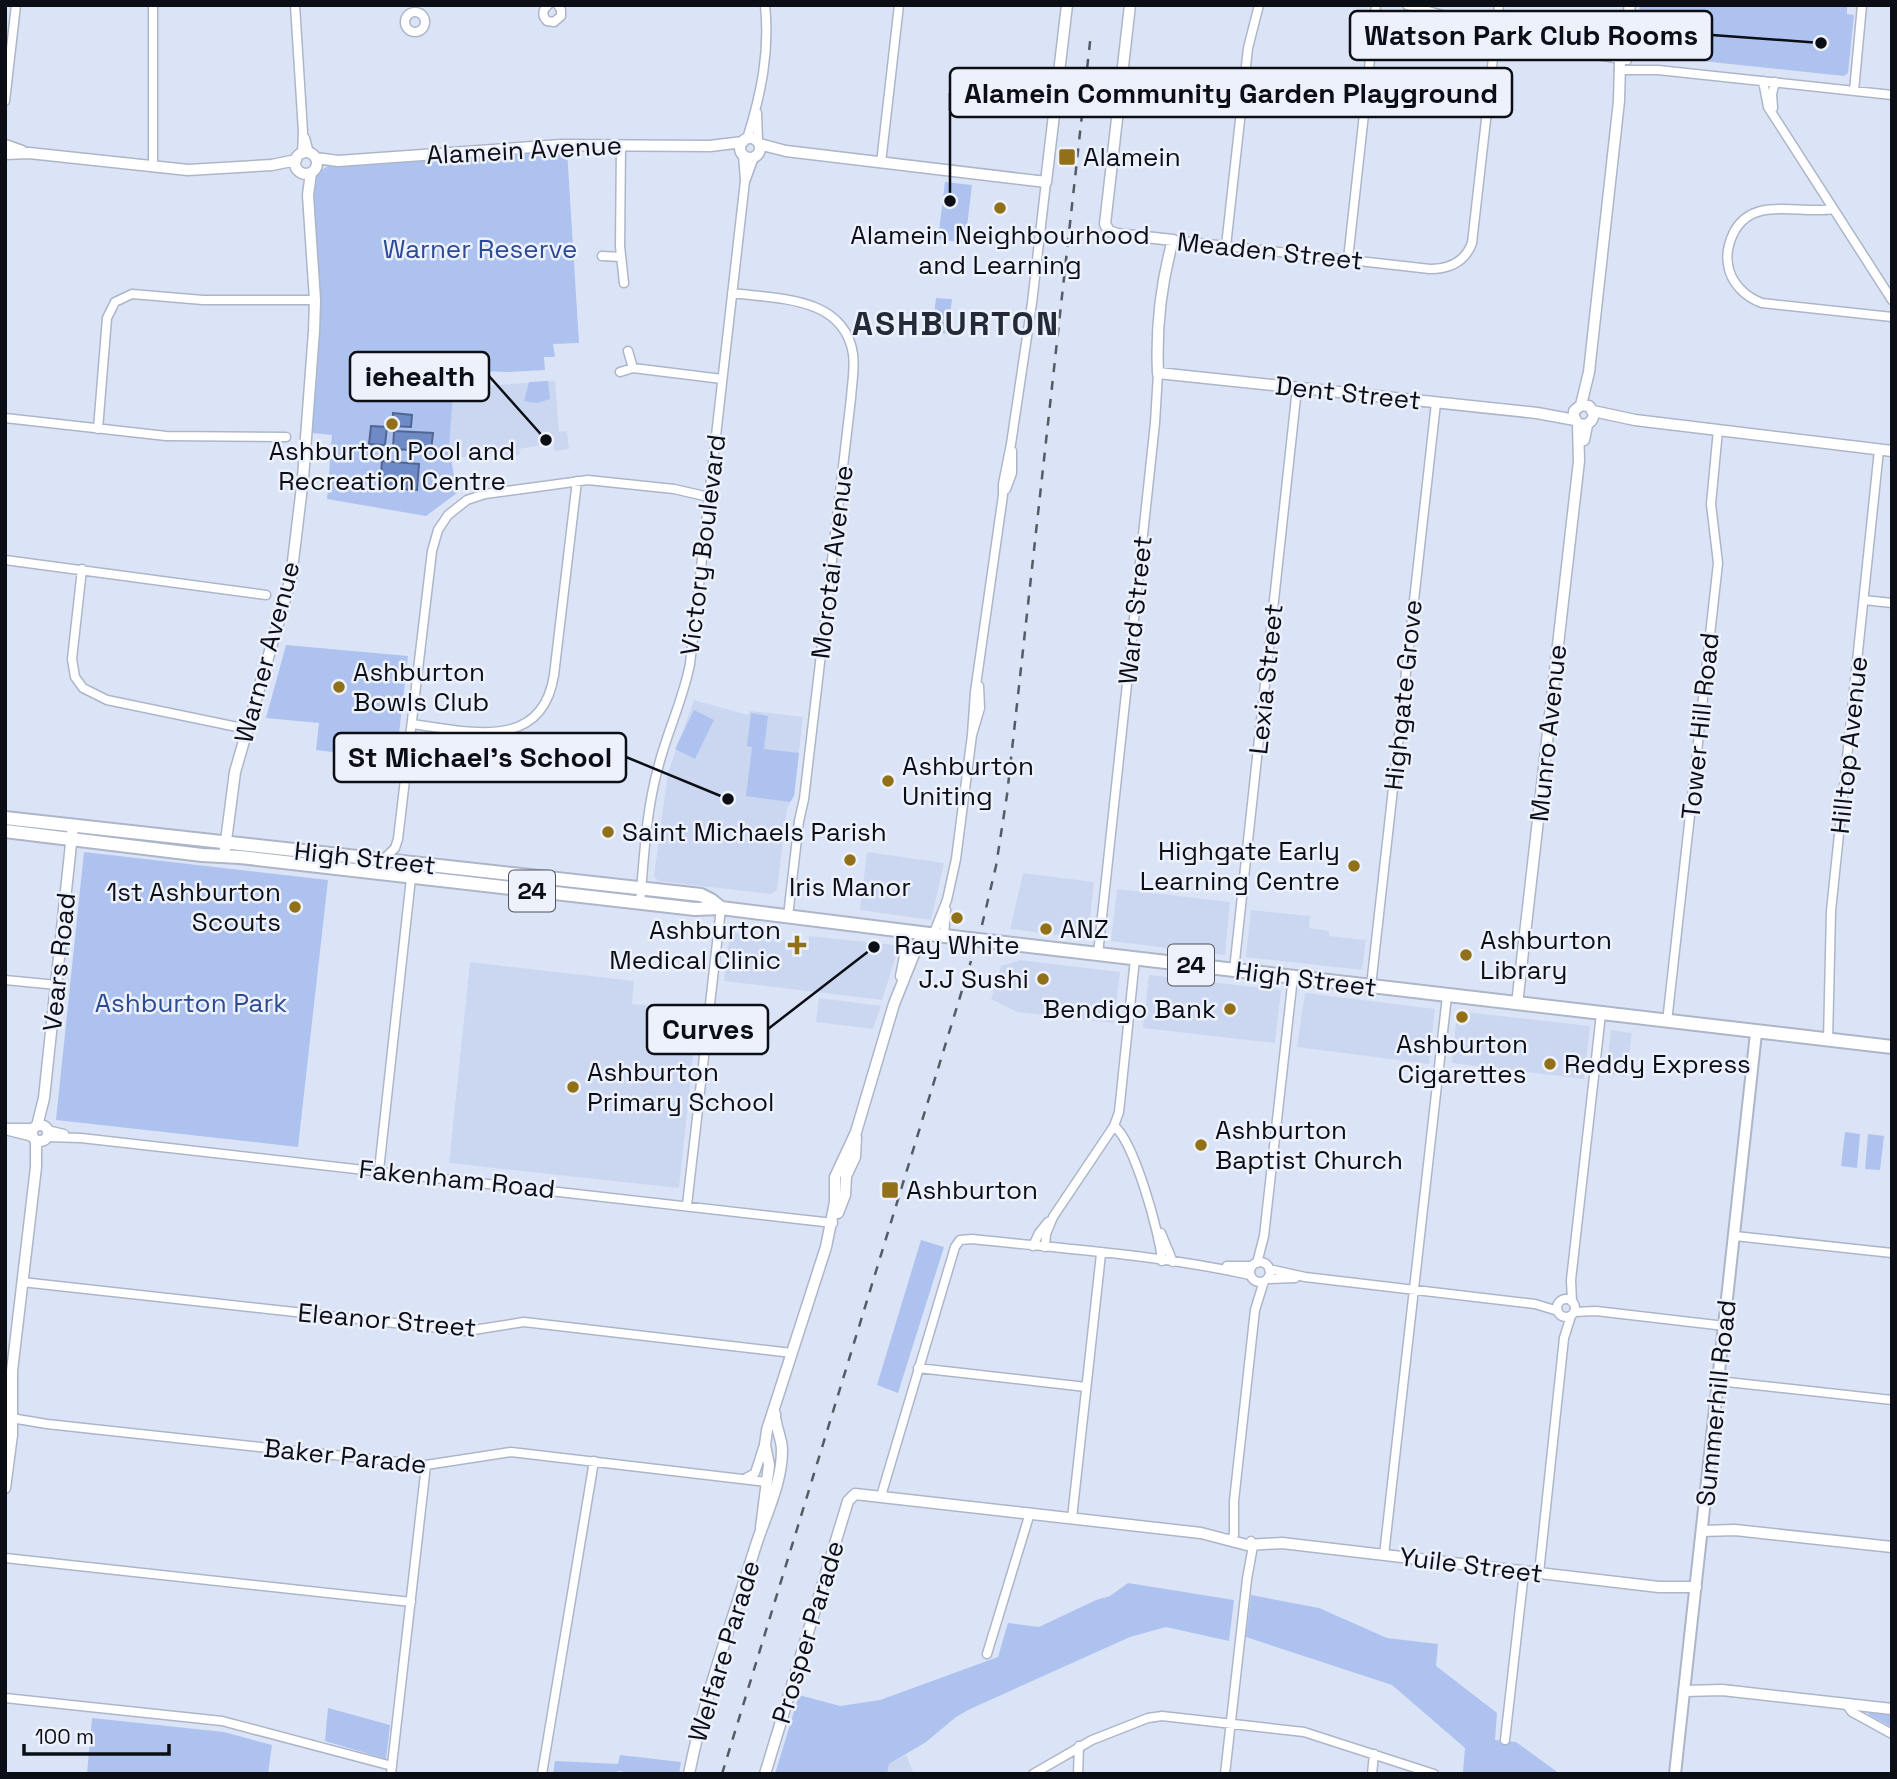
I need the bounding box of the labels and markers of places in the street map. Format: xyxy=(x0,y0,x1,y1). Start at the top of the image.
callout: Watson Park Club Rooms xyxy=(1350,11,1712,60)
callout: Alamein Community Garden Playground xyxy=(950,68,1512,117)
place label: Alamein xyxy=(1083,140,1181,174)
marker: Alamein xyxy=(1057,147,1077,167)
marker: Alamein Neighbourhood and Learning xyxy=(992,200,1008,216)
place label: Alamein Neighbourhood and Learning xyxy=(850,218,1150,282)
callout: iehealth xyxy=(350,352,489,401)
marker: Ashburton Pool and Recreation Centre xyxy=(384,416,400,432)
place label: Ashburton Pool and Recreation Centre xyxy=(269,434,515,498)
place label: Ashburton Bowls Club xyxy=(353,655,489,719)
marker: Ashburton Bowls Club xyxy=(331,679,347,695)
callout: St Michael's School xyxy=(334,733,626,782)
place label: Ashburton Uniting xyxy=(902,749,1034,813)
marker: Ashburton Uniting xyxy=(880,773,896,789)
place label: Saint Michaels Parish xyxy=(622,815,887,849)
marker: Saint Michaels Parish xyxy=(600,824,616,840)
place label: Highgate Early Learning Centre xyxy=(1140,834,1340,898)
marker: Iris Manor xyxy=(842,852,858,868)
marker: Highgate Early Learning Centre xyxy=(1346,858,1362,874)
place label: Iris Manor xyxy=(789,870,911,904)
place label: 1st Ashburton Scouts xyxy=(106,875,281,939)
marker: 1st Ashburton Scouts xyxy=(287,899,303,915)
marker: Ray White xyxy=(949,910,965,926)
place label: ANZ xyxy=(1060,912,1109,946)
place label: Ashburton Medical Clinic xyxy=(609,913,781,977)
marker: ANZ xyxy=(1038,921,1054,937)
place label: Ashburton Library xyxy=(1480,923,1612,987)
place label: Ray White xyxy=(894,928,1020,962)
marker: Ashburton Medical Clinic xyxy=(787,935,807,955)
marker: Ashburton Library xyxy=(1458,947,1474,963)
place label: J.J Sushi xyxy=(918,962,1029,996)
marker: J.J Sushi xyxy=(1035,971,1051,987)
place label: Bendigo Bank xyxy=(1043,992,1216,1026)
marker: Bendigo Bank xyxy=(1222,1001,1238,1017)
callout: Curves xyxy=(647,1005,768,1054)
marker: Ashburton Cigarettes xyxy=(1454,1009,1470,1025)
place label: Ashburton Cigarettes xyxy=(1396,1027,1528,1091)
place label: Reddy Express xyxy=(1564,1047,1751,1081)
place label: Ashburton Primary School xyxy=(587,1055,774,1119)
marker: Reddy Express xyxy=(1542,1056,1558,1072)
marker: Ashburton Primary School xyxy=(565,1079,581,1095)
place label: Ashburton Baptist Church xyxy=(1215,1113,1403,1177)
marker: Ashburton Baptist Church xyxy=(1193,1137,1209,1153)
place label: Ashburton xyxy=(906,1173,1038,1207)
marker: Ashburton xyxy=(880,1180,900,1200)

